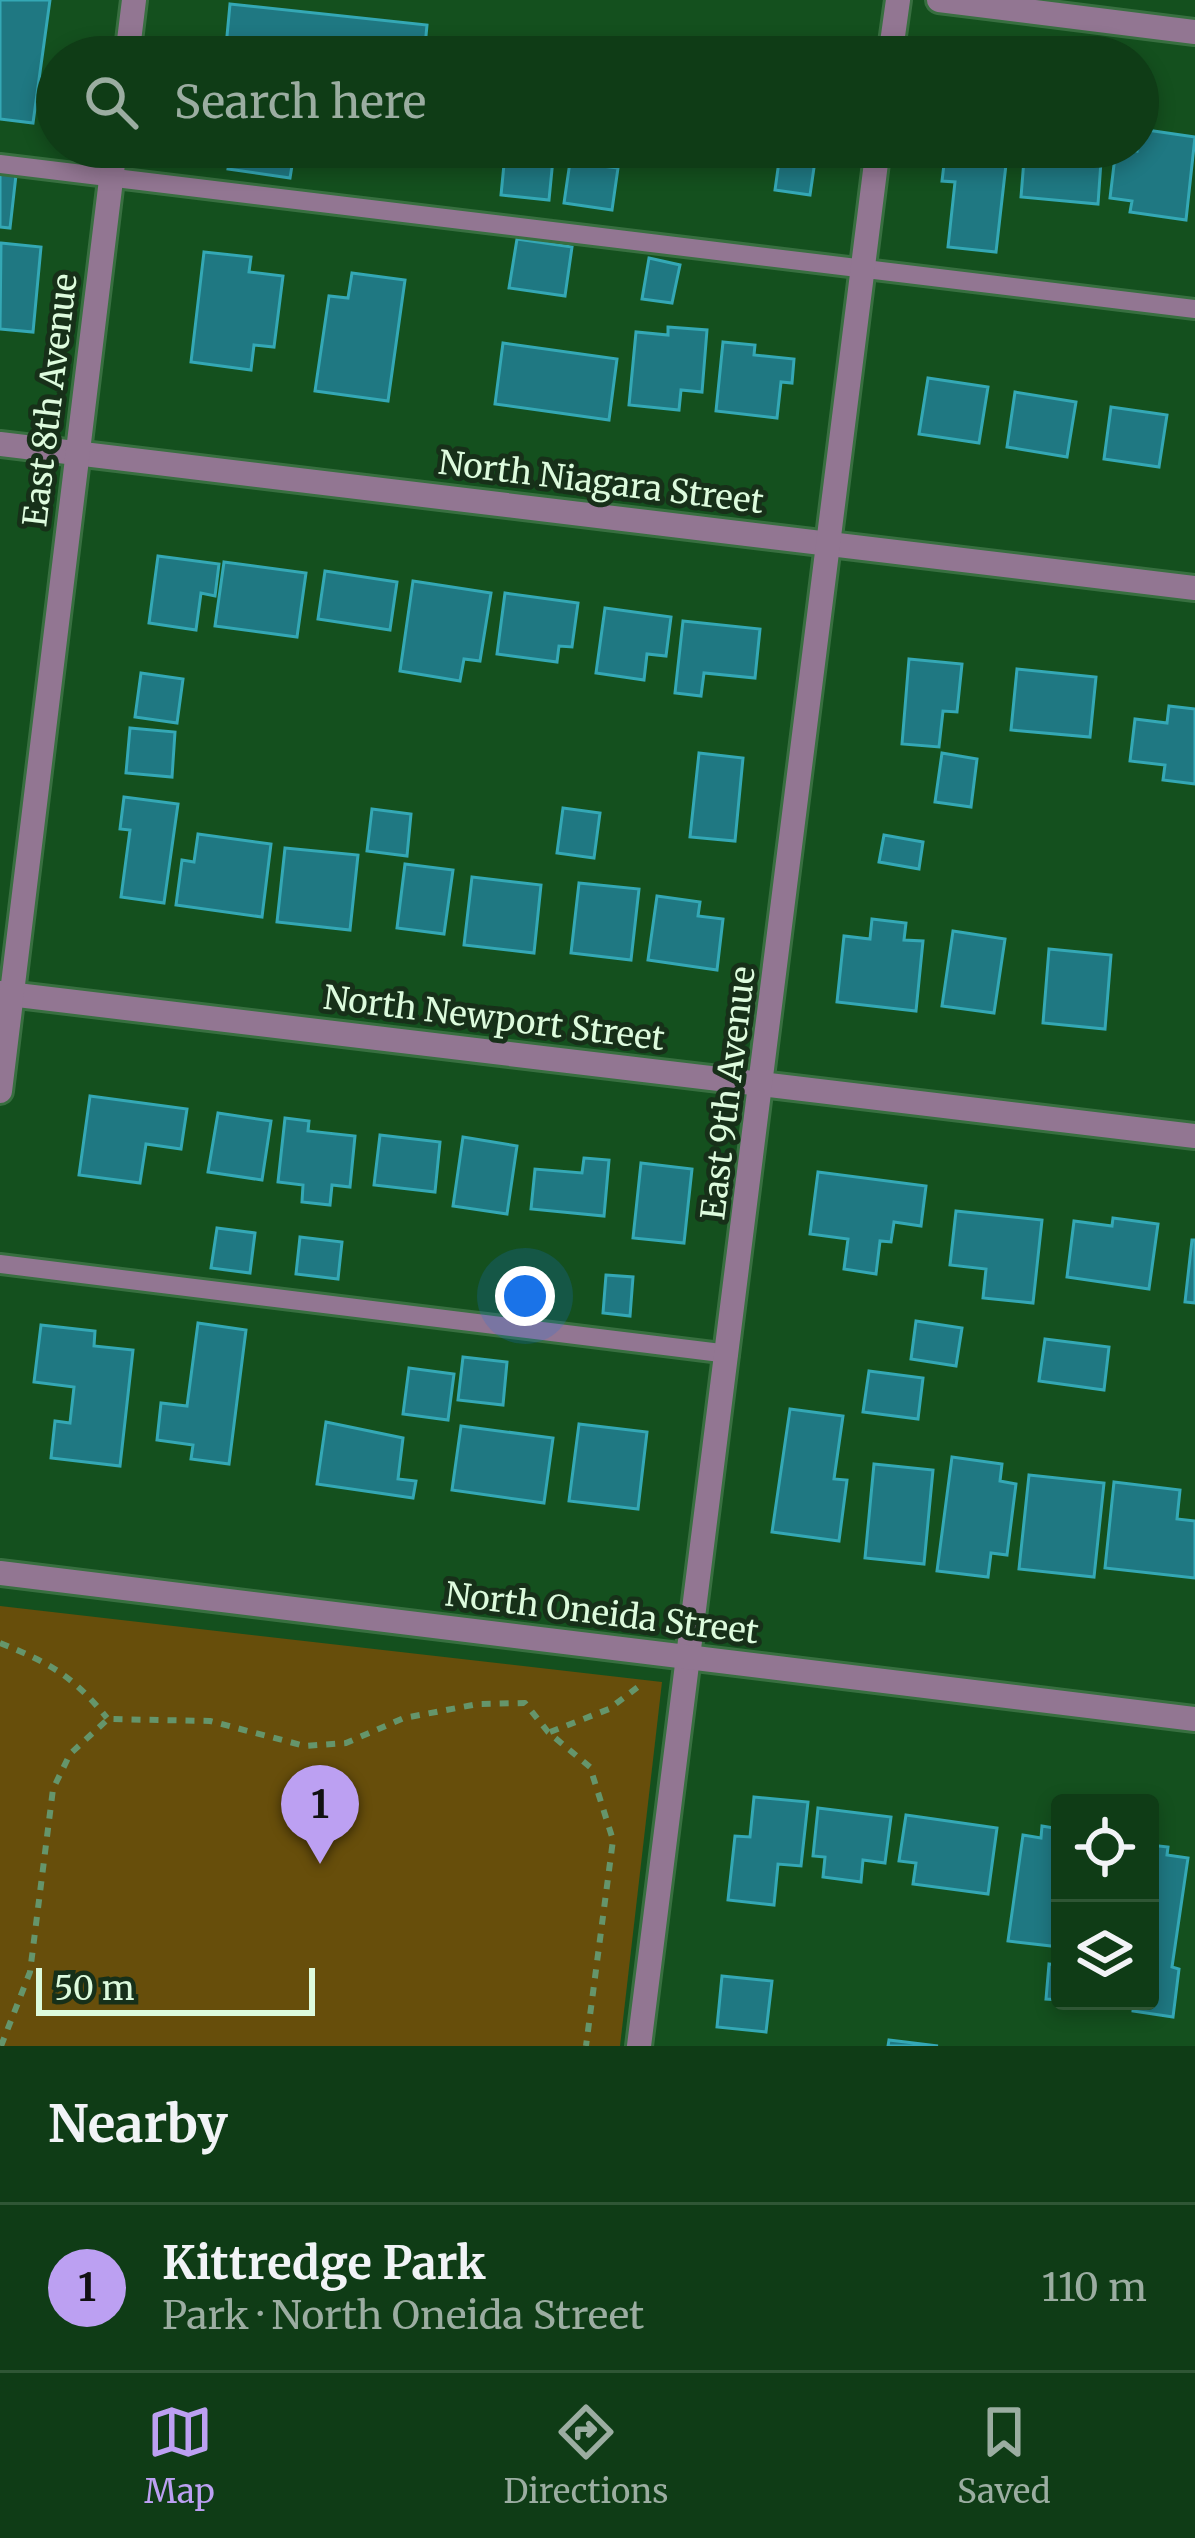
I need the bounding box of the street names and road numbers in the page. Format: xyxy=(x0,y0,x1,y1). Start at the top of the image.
street label: East 8th Avenue xyxy=(14,271,86,529)
street label: North Niagara Street xyxy=(436,442,766,522)
street label: East 9th Avenue xyxy=(692,964,764,1222)
street label: North Newport Street xyxy=(321,977,667,1059)
street label: North Oneida Street xyxy=(443,1573,761,1653)

